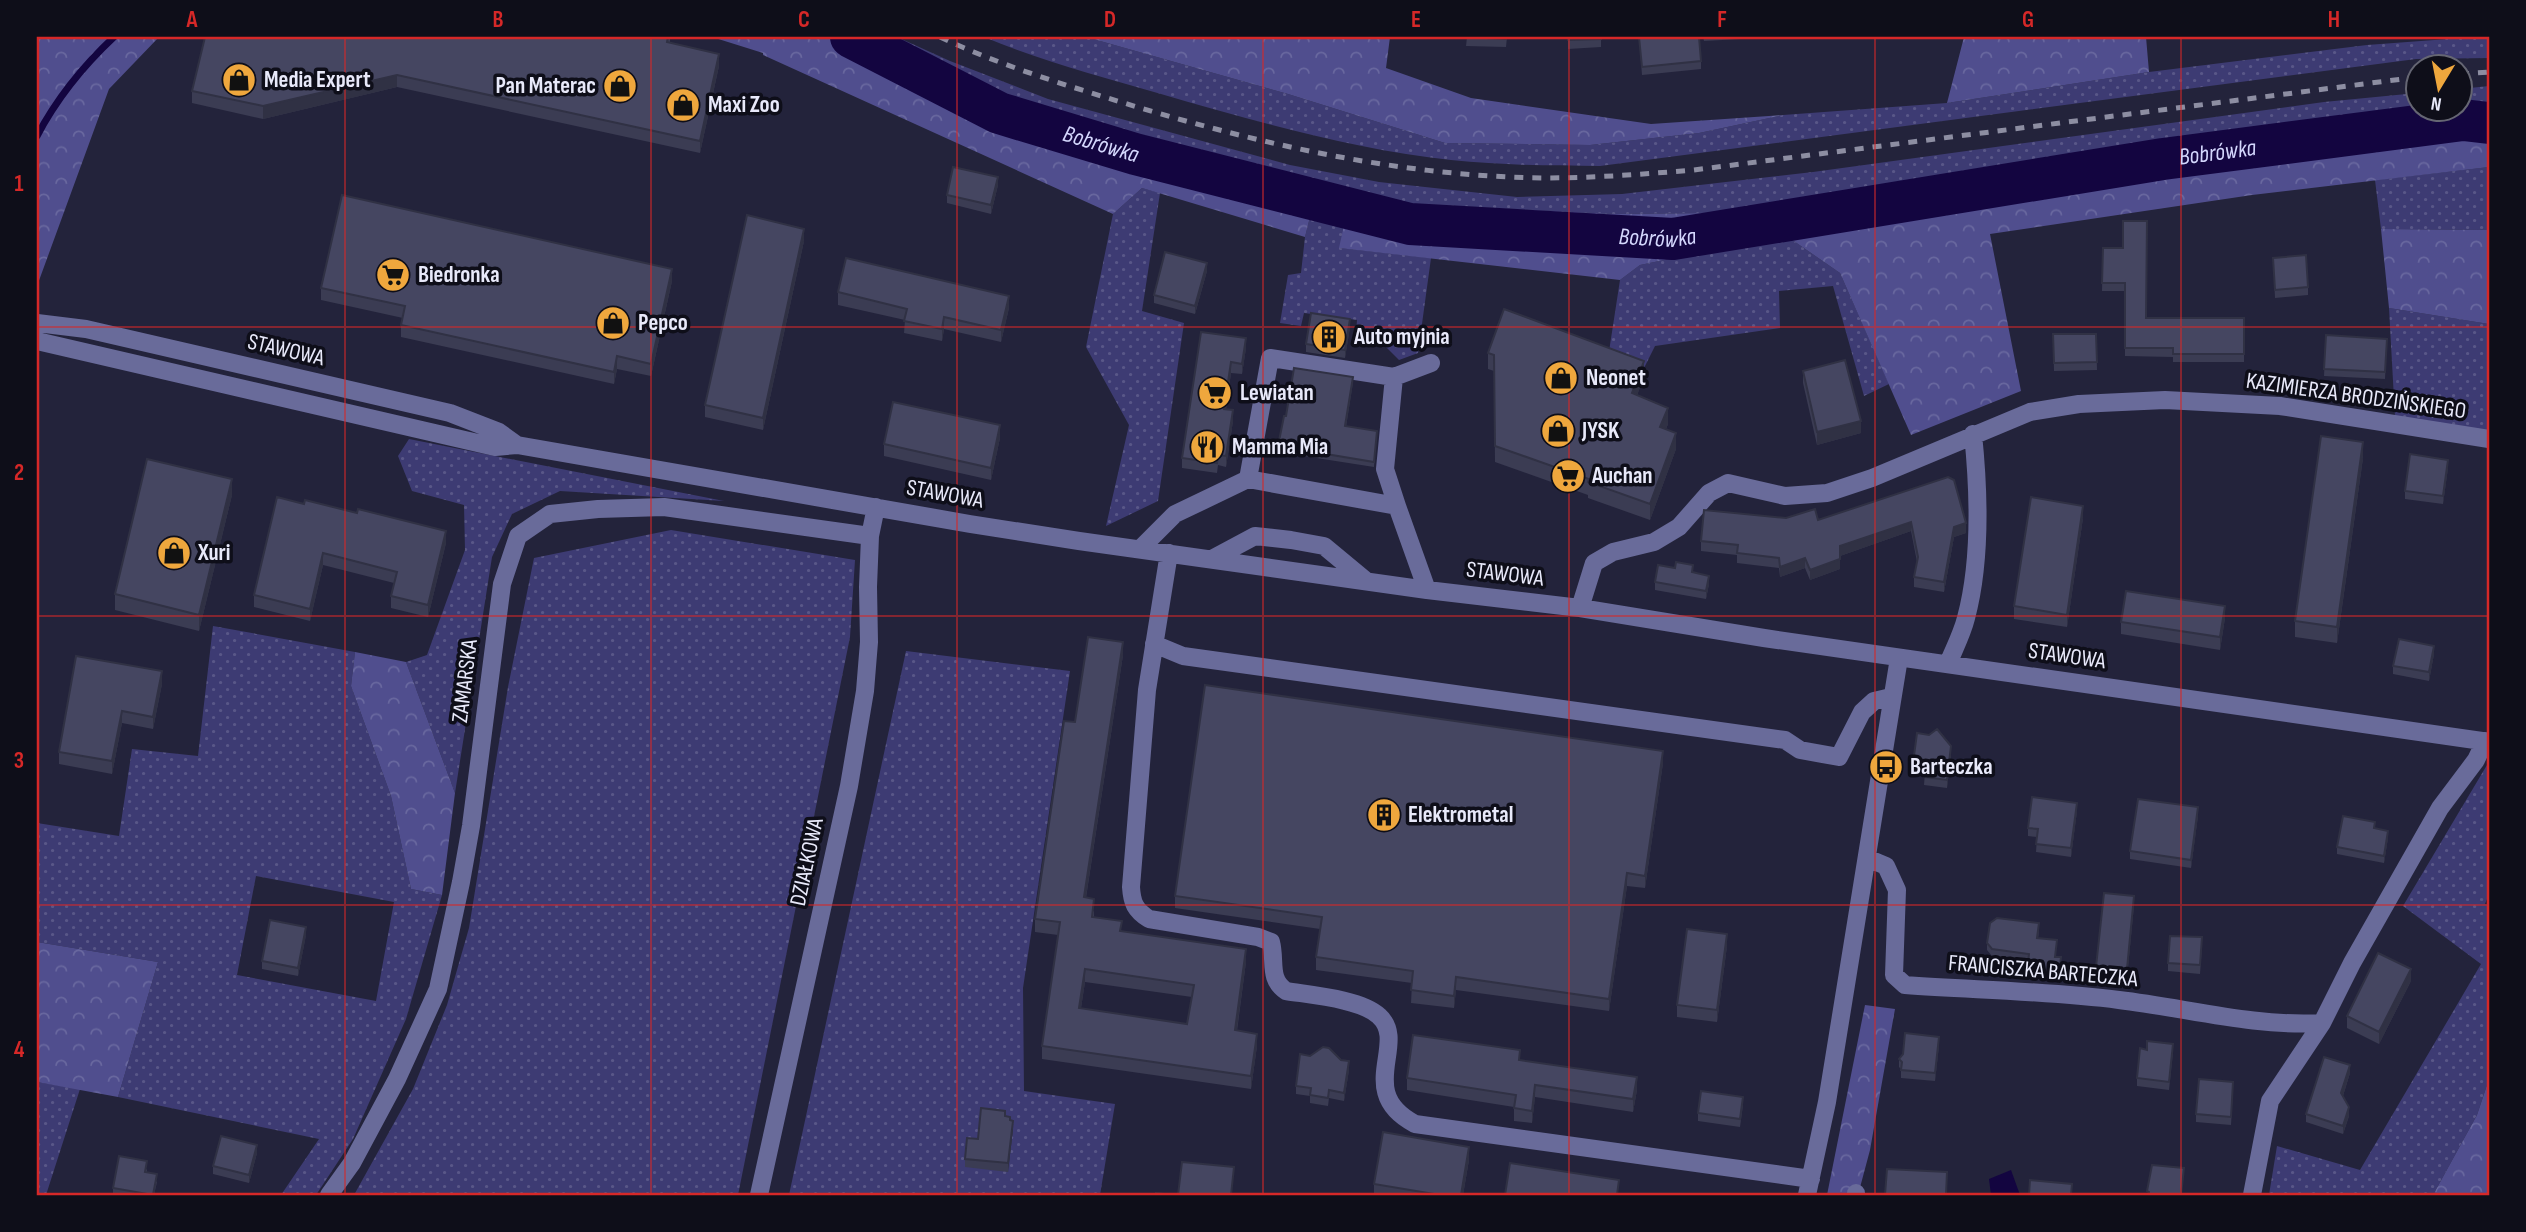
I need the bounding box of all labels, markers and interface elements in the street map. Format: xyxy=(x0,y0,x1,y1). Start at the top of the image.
text: A xyxy=(186,6,199,34)
text: B xyxy=(493,6,504,34)
text: C xyxy=(798,6,810,34)
text: D xyxy=(1104,6,1116,34)
text: E xyxy=(1411,6,1421,34)
text: F xyxy=(1717,6,1727,34)
text: G xyxy=(2022,6,2034,34)
text: H xyxy=(2328,6,2340,34)
north arrow xyxy=(2404,52,2474,122)
shop icon: Media Expert xyxy=(220,61,258,99)
place label: Media Expert xyxy=(264,66,371,94)
shop icon: Pan Materac xyxy=(601,67,639,105)
place label: Pan Materac xyxy=(495,72,596,100)
shop icon: Maxi Zoo xyxy=(664,86,702,124)
place label: Maxi Zoo xyxy=(708,91,780,119)
text: N xyxy=(2429,91,2443,115)
water label: Bobrówka xyxy=(1060,119,1143,169)
water label: Bobrówka xyxy=(2177,133,2258,171)
text: 1 xyxy=(14,170,24,198)
water label: Bobrówka xyxy=(1618,221,1699,254)
supermarket icon: Biedronka xyxy=(374,256,412,294)
place label: Biedronka xyxy=(418,261,500,289)
shop icon: Pepco xyxy=(594,304,632,342)
place label: Pepco xyxy=(638,309,688,337)
building icon: Auto myjnia xyxy=(1310,318,1348,356)
place label: Auto myjnia xyxy=(1353,323,1450,351)
street label: STAWOWA xyxy=(245,328,327,372)
shop icon: Neonet xyxy=(1542,359,1580,397)
place label: Neonet xyxy=(1586,364,1646,392)
street label: KAZIMIERZA BRODZIŃSKIEGO xyxy=(2244,367,2468,425)
supermarket icon: Lewiatan xyxy=(1196,374,1234,412)
place label: Lewiatan xyxy=(1240,379,1314,407)
shop icon: JYSK xyxy=(1539,412,1577,450)
place label: JYSK xyxy=(1581,417,1620,445)
restaurant icon: Mamma Mia xyxy=(1188,428,1226,466)
place label: Mamma Mia xyxy=(1232,433,1328,461)
supermarket icon: Auchan xyxy=(1549,457,1587,495)
text: 2 xyxy=(14,459,24,487)
place label: Auchan xyxy=(1591,462,1653,490)
street label: STAWOWA xyxy=(904,473,986,515)
shop icon: Xuri xyxy=(155,534,193,572)
place label: Xuri xyxy=(197,539,230,567)
street label: STAWOWA xyxy=(1465,555,1545,593)
street label: STAWOWA xyxy=(2027,637,2108,675)
street label: ZAMARSKA xyxy=(446,638,484,724)
text: 3 xyxy=(14,747,24,775)
bus stop icon: Barteczka xyxy=(1867,748,1905,786)
place label: Barteczka xyxy=(1910,753,1993,781)
building icon: Elektrometal xyxy=(1365,796,1403,834)
place label: Elektrometal xyxy=(1408,801,1513,829)
street label: DZIAŁKOWA xyxy=(784,815,830,908)
street label: FRANCISZKA BARTECZKA xyxy=(1947,949,2139,993)
text: 4 xyxy=(14,1036,25,1064)

